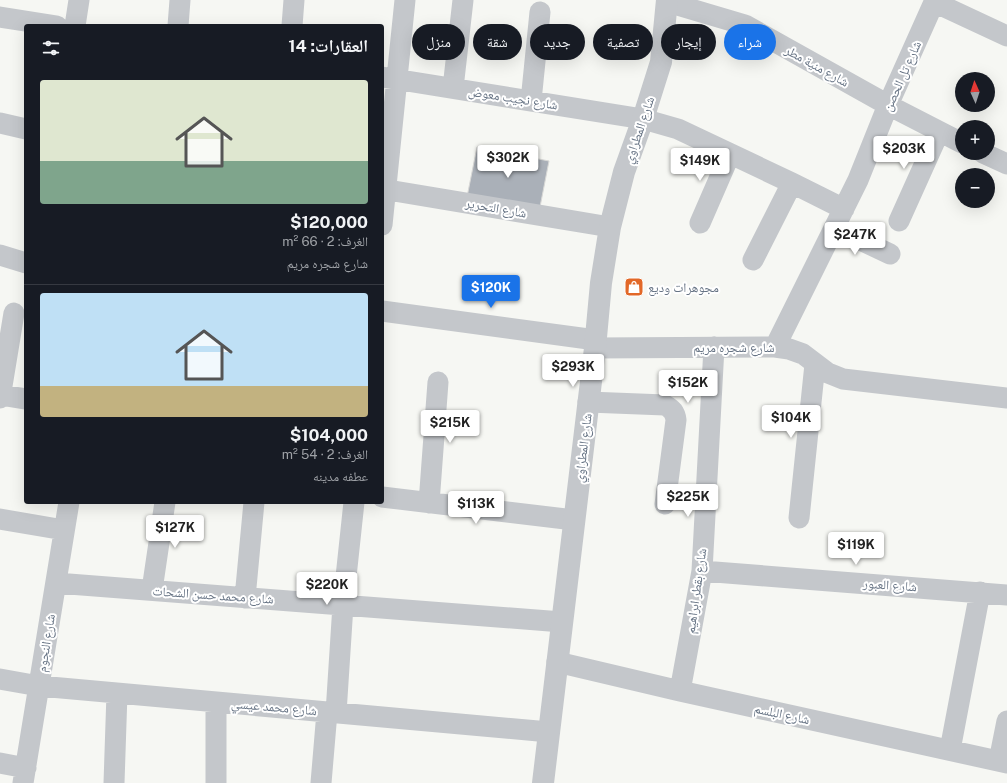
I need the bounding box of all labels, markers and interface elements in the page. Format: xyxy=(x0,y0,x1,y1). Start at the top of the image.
chip: منزل xyxy=(412,24,465,60)
chip: شقة xyxy=(473,24,522,60)
chip: جديد xyxy=(530,24,585,60)
chip: تصفية xyxy=(593,24,653,60)
chip: إيجار xyxy=(661,24,716,60)
chip: شراء xyxy=(724,24,776,60)
text: العقارات: 14 xyxy=(288,36,368,56)
icon: filters xyxy=(40,37,62,59)
street label: شارع تل الحصن xyxy=(880,39,926,114)
street label: شارع منية مطر xyxy=(781,42,852,91)
north arrow xyxy=(955,72,995,112)
map controls xyxy=(955,72,995,208)
street label: شارع نجيب معوض xyxy=(467,84,559,114)
street label: شارع المطراوي xyxy=(621,95,661,166)
icon: home xyxy=(168,106,240,178)
button: + xyxy=(955,120,995,160)
pin: $203K xyxy=(876,136,932,170)
text: $203K xyxy=(882,141,926,156)
pin: $302K xyxy=(480,145,536,179)
pin: $149K xyxy=(672,148,728,182)
text: $302K xyxy=(486,150,530,165)
text: $149K xyxy=(680,153,720,168)
button: − xyxy=(955,168,995,208)
street label: شارع التحرير xyxy=(463,195,528,223)
text: $120,000 xyxy=(290,212,368,232)
pin: $247K xyxy=(827,222,883,256)
text: $247K xyxy=(833,227,877,242)
text: الغرف: 2 · 66 m² xyxy=(282,234,368,249)
text: شارع شجره مريم xyxy=(287,256,368,271)
pin: $120K xyxy=(463,275,519,309)
shop icon: مجوهرات وديع xyxy=(623,276,645,298)
text: $120K xyxy=(471,280,511,295)
place label: مجوهرات وديع xyxy=(648,280,719,297)
icon: home xyxy=(168,319,240,391)
street label: شارع شجره مريم xyxy=(693,340,775,357)
pin: $293K xyxy=(545,354,601,388)
text: $293K xyxy=(551,359,595,374)
pin: $152K xyxy=(660,370,716,404)
text: $152K xyxy=(668,375,708,390)
pin: $104K xyxy=(763,405,819,439)
pin: $215K xyxy=(422,410,478,444)
text: $104K xyxy=(771,410,811,425)
street label: شارع المطراوي xyxy=(571,412,598,484)
text: $215K xyxy=(430,415,470,430)
text: $104,000 xyxy=(290,425,368,445)
text: الغرف: 2 · 54 m² xyxy=(282,447,368,462)
text: عطفه مدينه xyxy=(313,469,368,484)
pin: $225K xyxy=(660,484,716,518)
text: $225K xyxy=(666,489,710,504)
pin: $113K xyxy=(448,491,504,525)
text: $113K xyxy=(457,496,495,511)
pin: $127K xyxy=(147,515,203,549)
text: $127K xyxy=(155,520,195,535)
pin: $119K xyxy=(828,532,884,566)
text: $119K xyxy=(837,537,875,552)
street label: شارع بقطر ابراهيم xyxy=(683,547,711,635)
pin: $220K xyxy=(299,572,355,606)
street label: شارع العبور xyxy=(861,576,917,596)
text: $220K xyxy=(305,577,349,592)
street label: شارع محمد حسن الشحات xyxy=(152,583,274,609)
street label: شارع النجوم xyxy=(34,613,60,673)
street label: شارع محمد عيسي xyxy=(230,696,317,722)
street label: شارع البلسم xyxy=(753,701,811,729)

